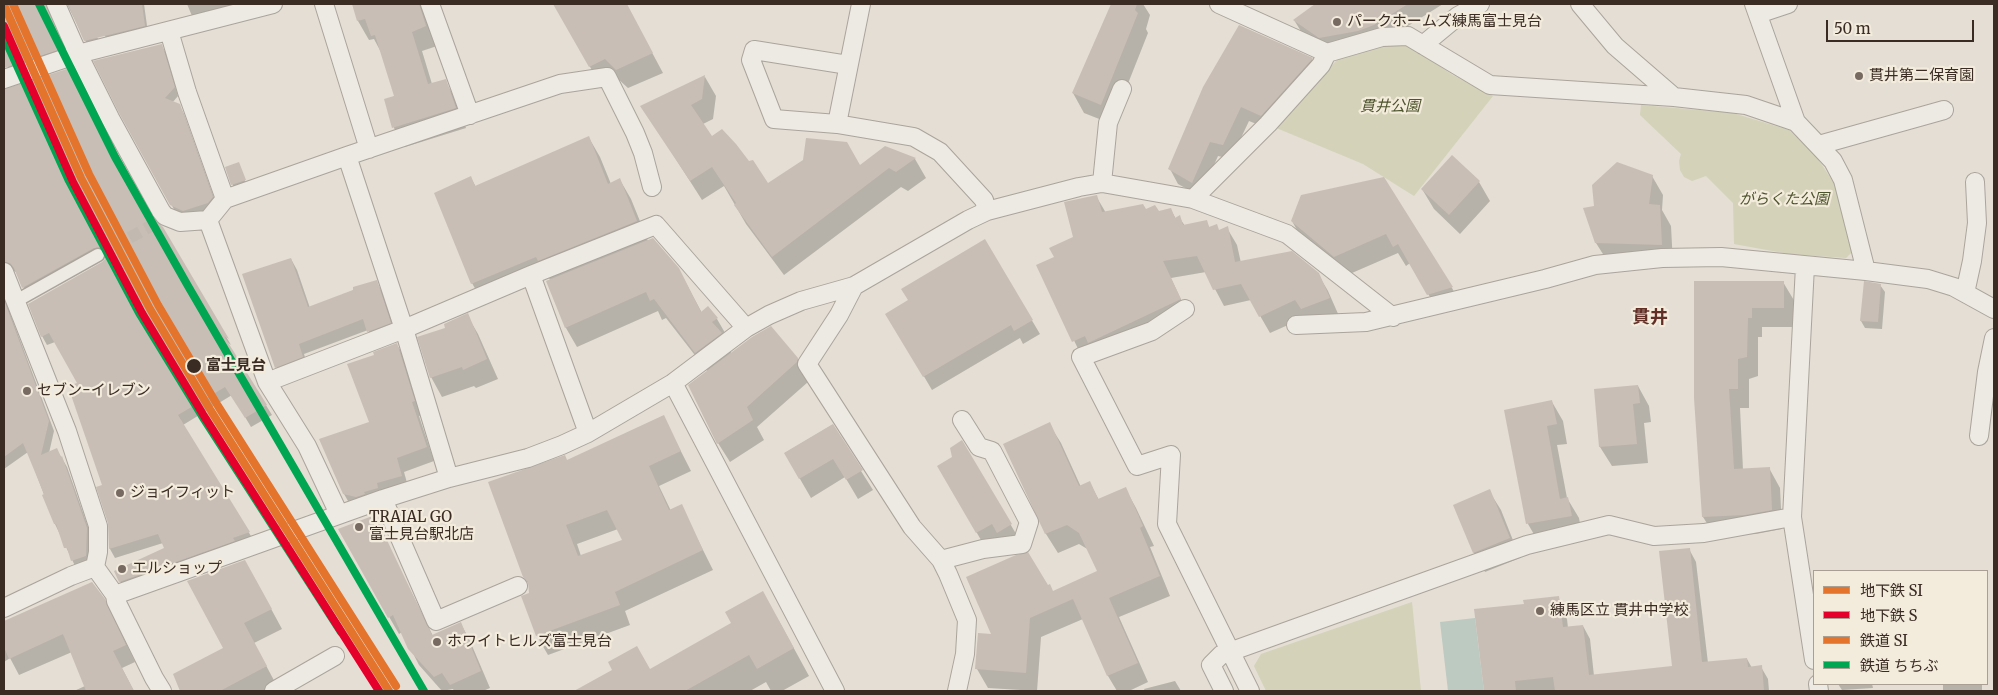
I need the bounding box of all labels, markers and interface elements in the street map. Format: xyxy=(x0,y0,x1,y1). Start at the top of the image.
scale bar xyxy=(1828,10,1976,42)
place label: パークホームズ練馬富士見台 xyxy=(1347,13,1542,31)
marker: パークホームズ練馬富士見台 xyxy=(1331,16,1343,28)
text: 50 m xyxy=(1834,19,1871,38)
place label: 貫井第二保育園 xyxy=(1869,67,1974,85)
marker: 貫井第二保育園 xyxy=(1853,70,1865,82)
park label: 貫井公園 xyxy=(1360,98,1420,116)
park label: がらくた公園 xyxy=(1739,191,1829,209)
district label: 貫井 xyxy=(1632,307,1668,329)
marker: 富士見台 xyxy=(185,357,203,375)
place label: 富士見台 xyxy=(206,357,266,375)
place label: セブン-イレブン xyxy=(37,382,151,400)
marker: セブン-イレブン xyxy=(21,385,33,397)
place label: ジョイフィット xyxy=(130,484,235,502)
marker: ジョイフィット xyxy=(114,487,126,499)
place label: TRAIAL GO 富士見台駅北店 xyxy=(369,509,474,544)
marker: TRAIAL GO 富士見台駅北店 xyxy=(353,521,365,533)
place label: エルショップ xyxy=(132,560,222,578)
marker: エルショップ xyxy=(116,563,128,575)
legend xyxy=(1813,570,1988,685)
text: 地下鉄 SI xyxy=(1860,581,1923,600)
place label: 練馬区立 貫井中学校 xyxy=(1550,602,1689,620)
marker: 練馬区立 貫井中学校 xyxy=(1534,605,1546,617)
text: 地下鉄 S xyxy=(1860,606,1917,625)
text: 鉄道 SI xyxy=(1860,631,1908,650)
place label: ホワイトヒルズ富士見台 xyxy=(447,633,612,651)
marker: ホワイトヒルズ富士見台 xyxy=(431,636,443,648)
text: 鉄道 ちちぶ xyxy=(1860,656,1939,675)

